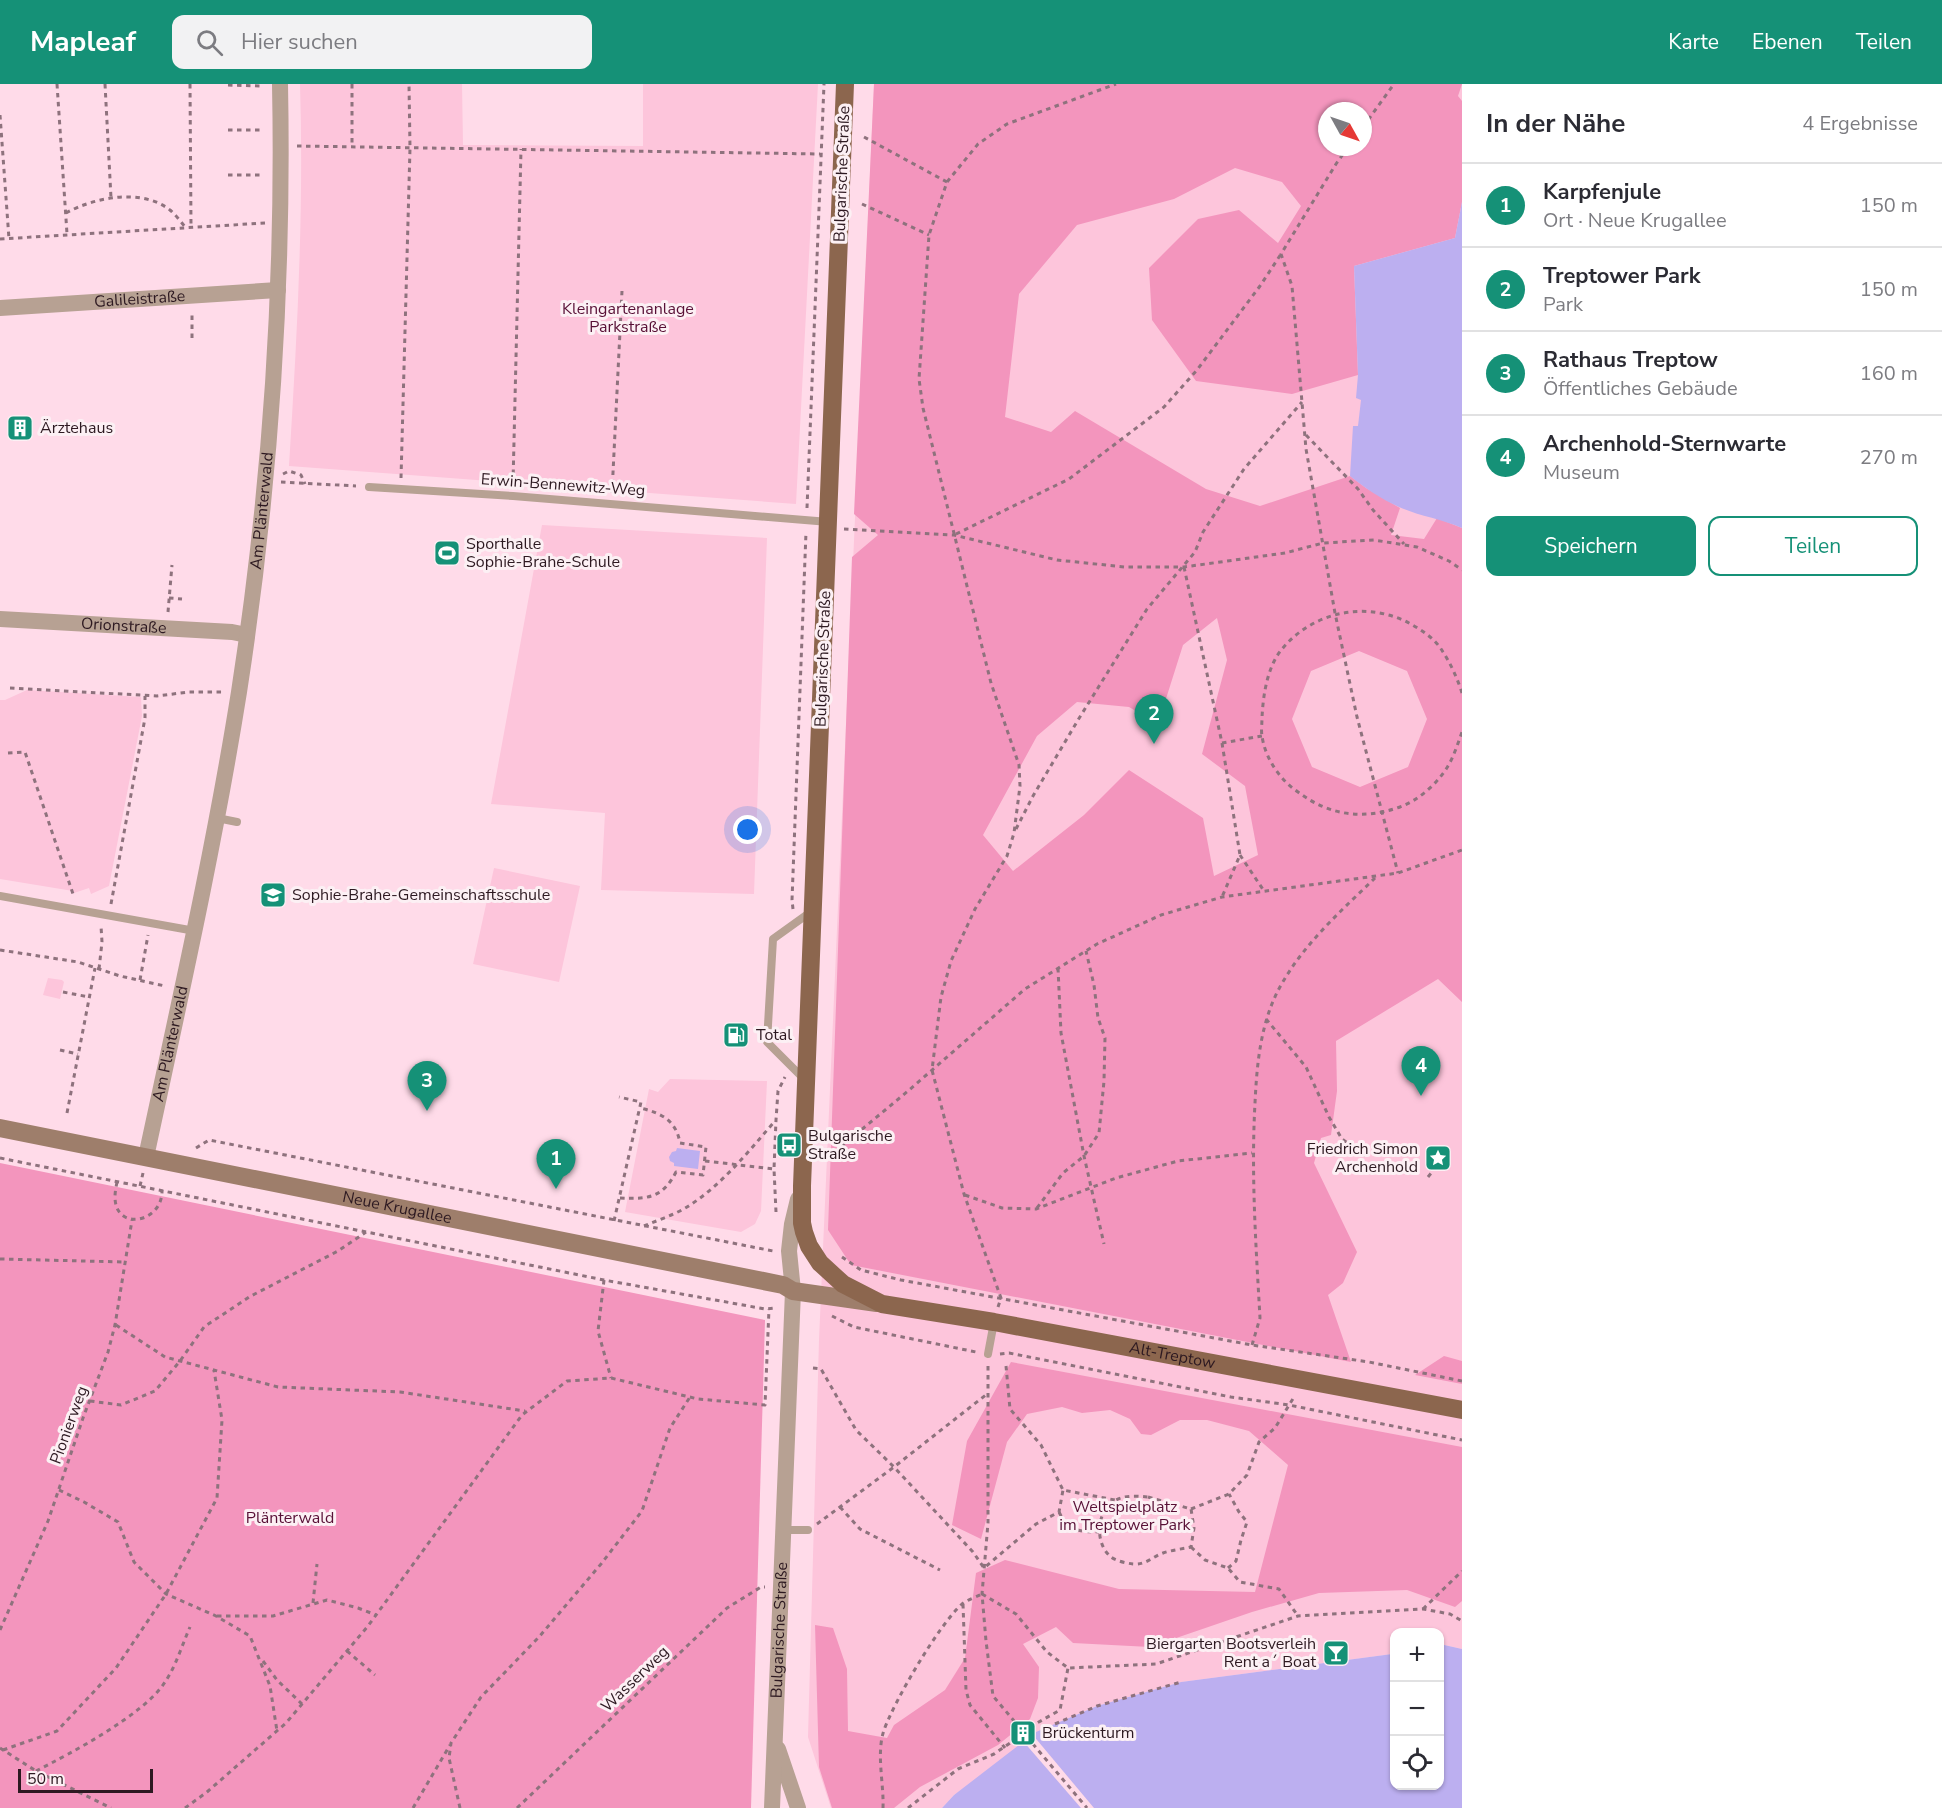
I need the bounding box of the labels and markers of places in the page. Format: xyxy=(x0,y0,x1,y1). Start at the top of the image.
building icon: Ärztehaus xyxy=(5,413,35,443)
place label: Ärztehaus xyxy=(40,417,113,439)
place label: Sporthalle Sophie-Brahe-Schule xyxy=(466,533,620,573)
sports icon: Sporthalle Sophie-Brahe-Schule xyxy=(432,538,462,568)
pin: 2 xyxy=(1134,694,1174,744)
school or university icon: Sophie-Brahe-Gemeinschaftsschule xyxy=(258,880,288,910)
place label: Sophie-Brahe-Gemeinschaftsschule xyxy=(292,884,550,906)
fuel station icon: Total xyxy=(721,1020,751,1050)
place label: Total xyxy=(756,1024,792,1046)
pin: 4 xyxy=(1402,1046,1440,1096)
pin: 3 xyxy=(408,1062,446,1111)
place label: Bulgarische Straße xyxy=(808,1125,892,1165)
bus stop icon: Bulgarische Straße xyxy=(774,1130,804,1160)
place label: Friedrich Simon Archenhold xyxy=(1307,1138,1418,1178)
pin: 1 xyxy=(536,1140,576,1189)
place icon: Friedrich Simon Archenhold xyxy=(1423,1143,1453,1173)
place label: Biergarten Bootsverleih Rent a´ Boat xyxy=(1146,1633,1316,1673)
bar icon: Biergarten Bootsverleih Rent a´ Boat xyxy=(1321,1638,1351,1668)
building icon: Brückenturm xyxy=(1008,1718,1038,1748)
place label: Brückenturm xyxy=(1042,1722,1134,1744)

